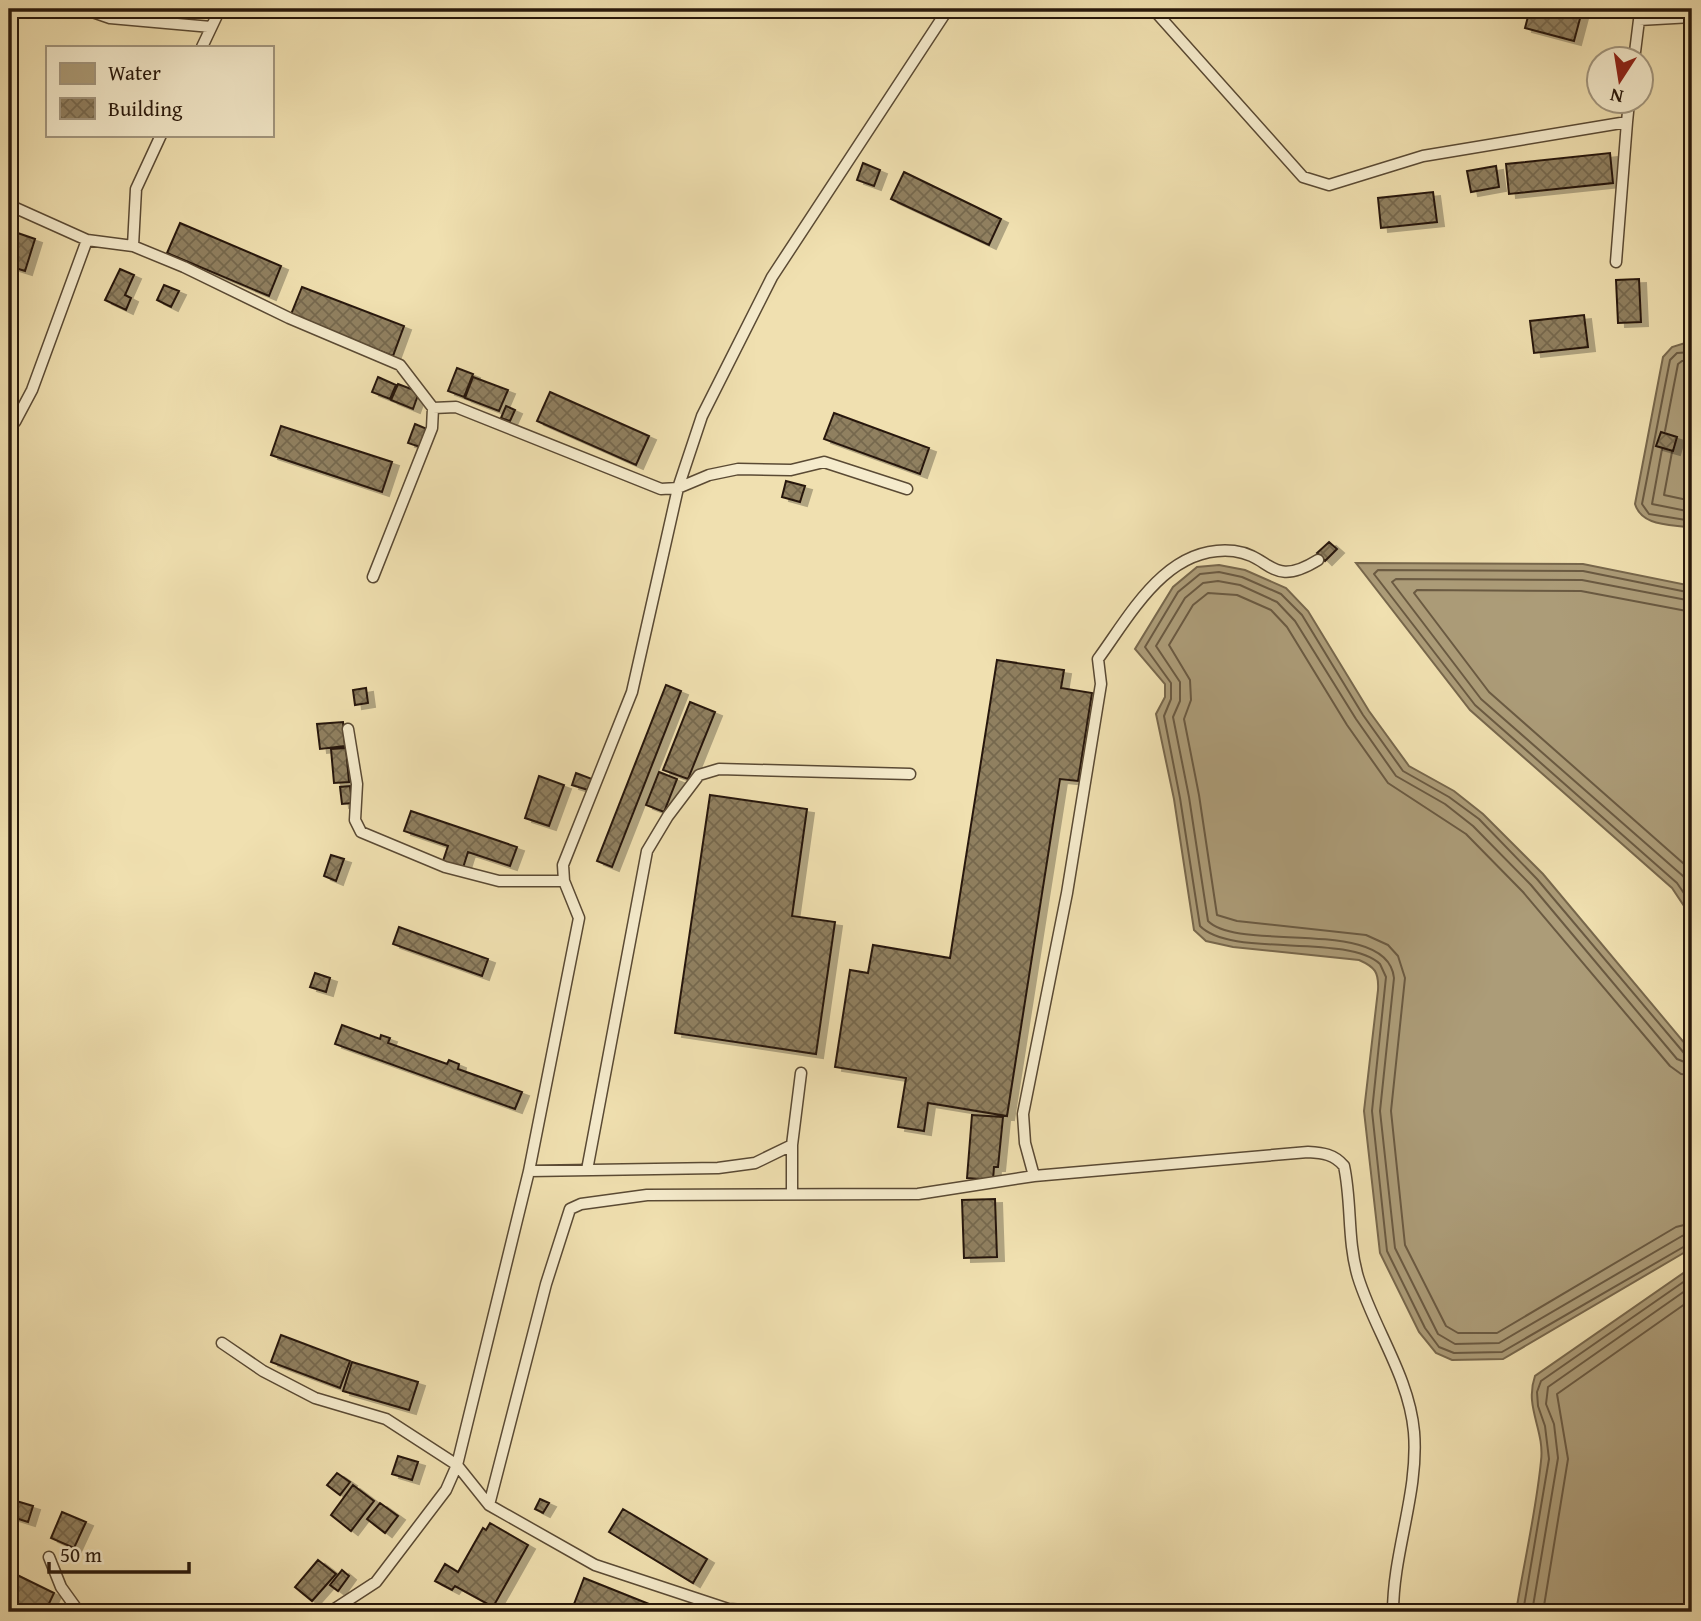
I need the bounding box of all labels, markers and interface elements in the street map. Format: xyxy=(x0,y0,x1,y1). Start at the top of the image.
legend xyxy=(46,46,273,136)
north arrow xyxy=(1586,46,1656,116)
text: Water xyxy=(108,57,161,88)
text: N xyxy=(1607,82,1626,112)
text: Building xyxy=(108,93,183,124)
scale bar xyxy=(49,1530,189,1574)
text: 50 m xyxy=(60,1539,102,1570)

